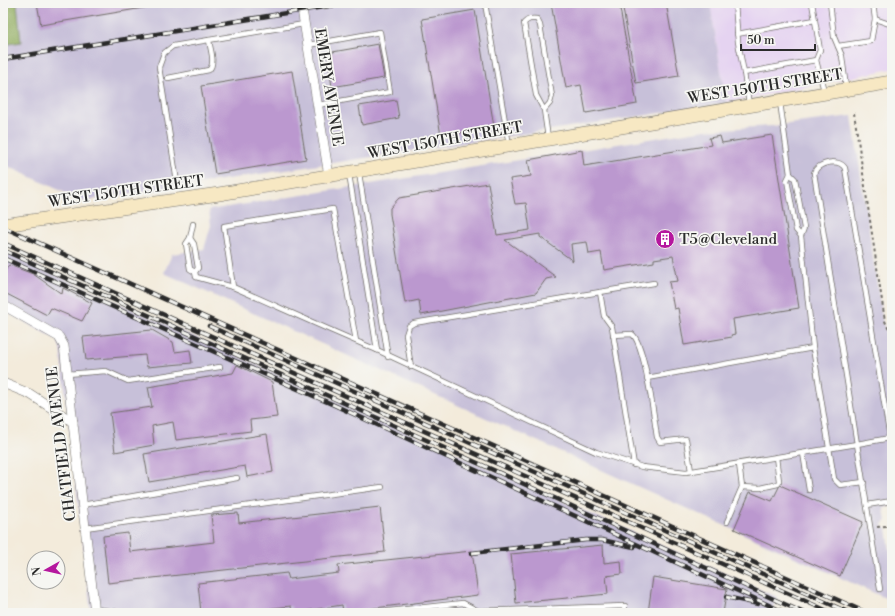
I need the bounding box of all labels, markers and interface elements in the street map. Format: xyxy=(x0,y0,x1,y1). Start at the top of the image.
scale bar xyxy=(741,26,815,52)
street label: EMERY AVENUE xyxy=(310,27,347,147)
text: 50 m xyxy=(747,33,775,48)
street label: WEST 150TH STREET xyxy=(685,65,845,108)
street label: WEST 150TH STREET xyxy=(365,117,524,164)
street label: WEST 150TH STREET xyxy=(46,171,206,212)
building icon: T5@Cleveland xyxy=(654,228,676,250)
place label: T5@Cleveland xyxy=(679,230,777,249)
street label: CHATFIELD AVENUE xyxy=(43,365,80,522)
north arrow xyxy=(26,550,66,590)
text: N xyxy=(30,566,45,577)

